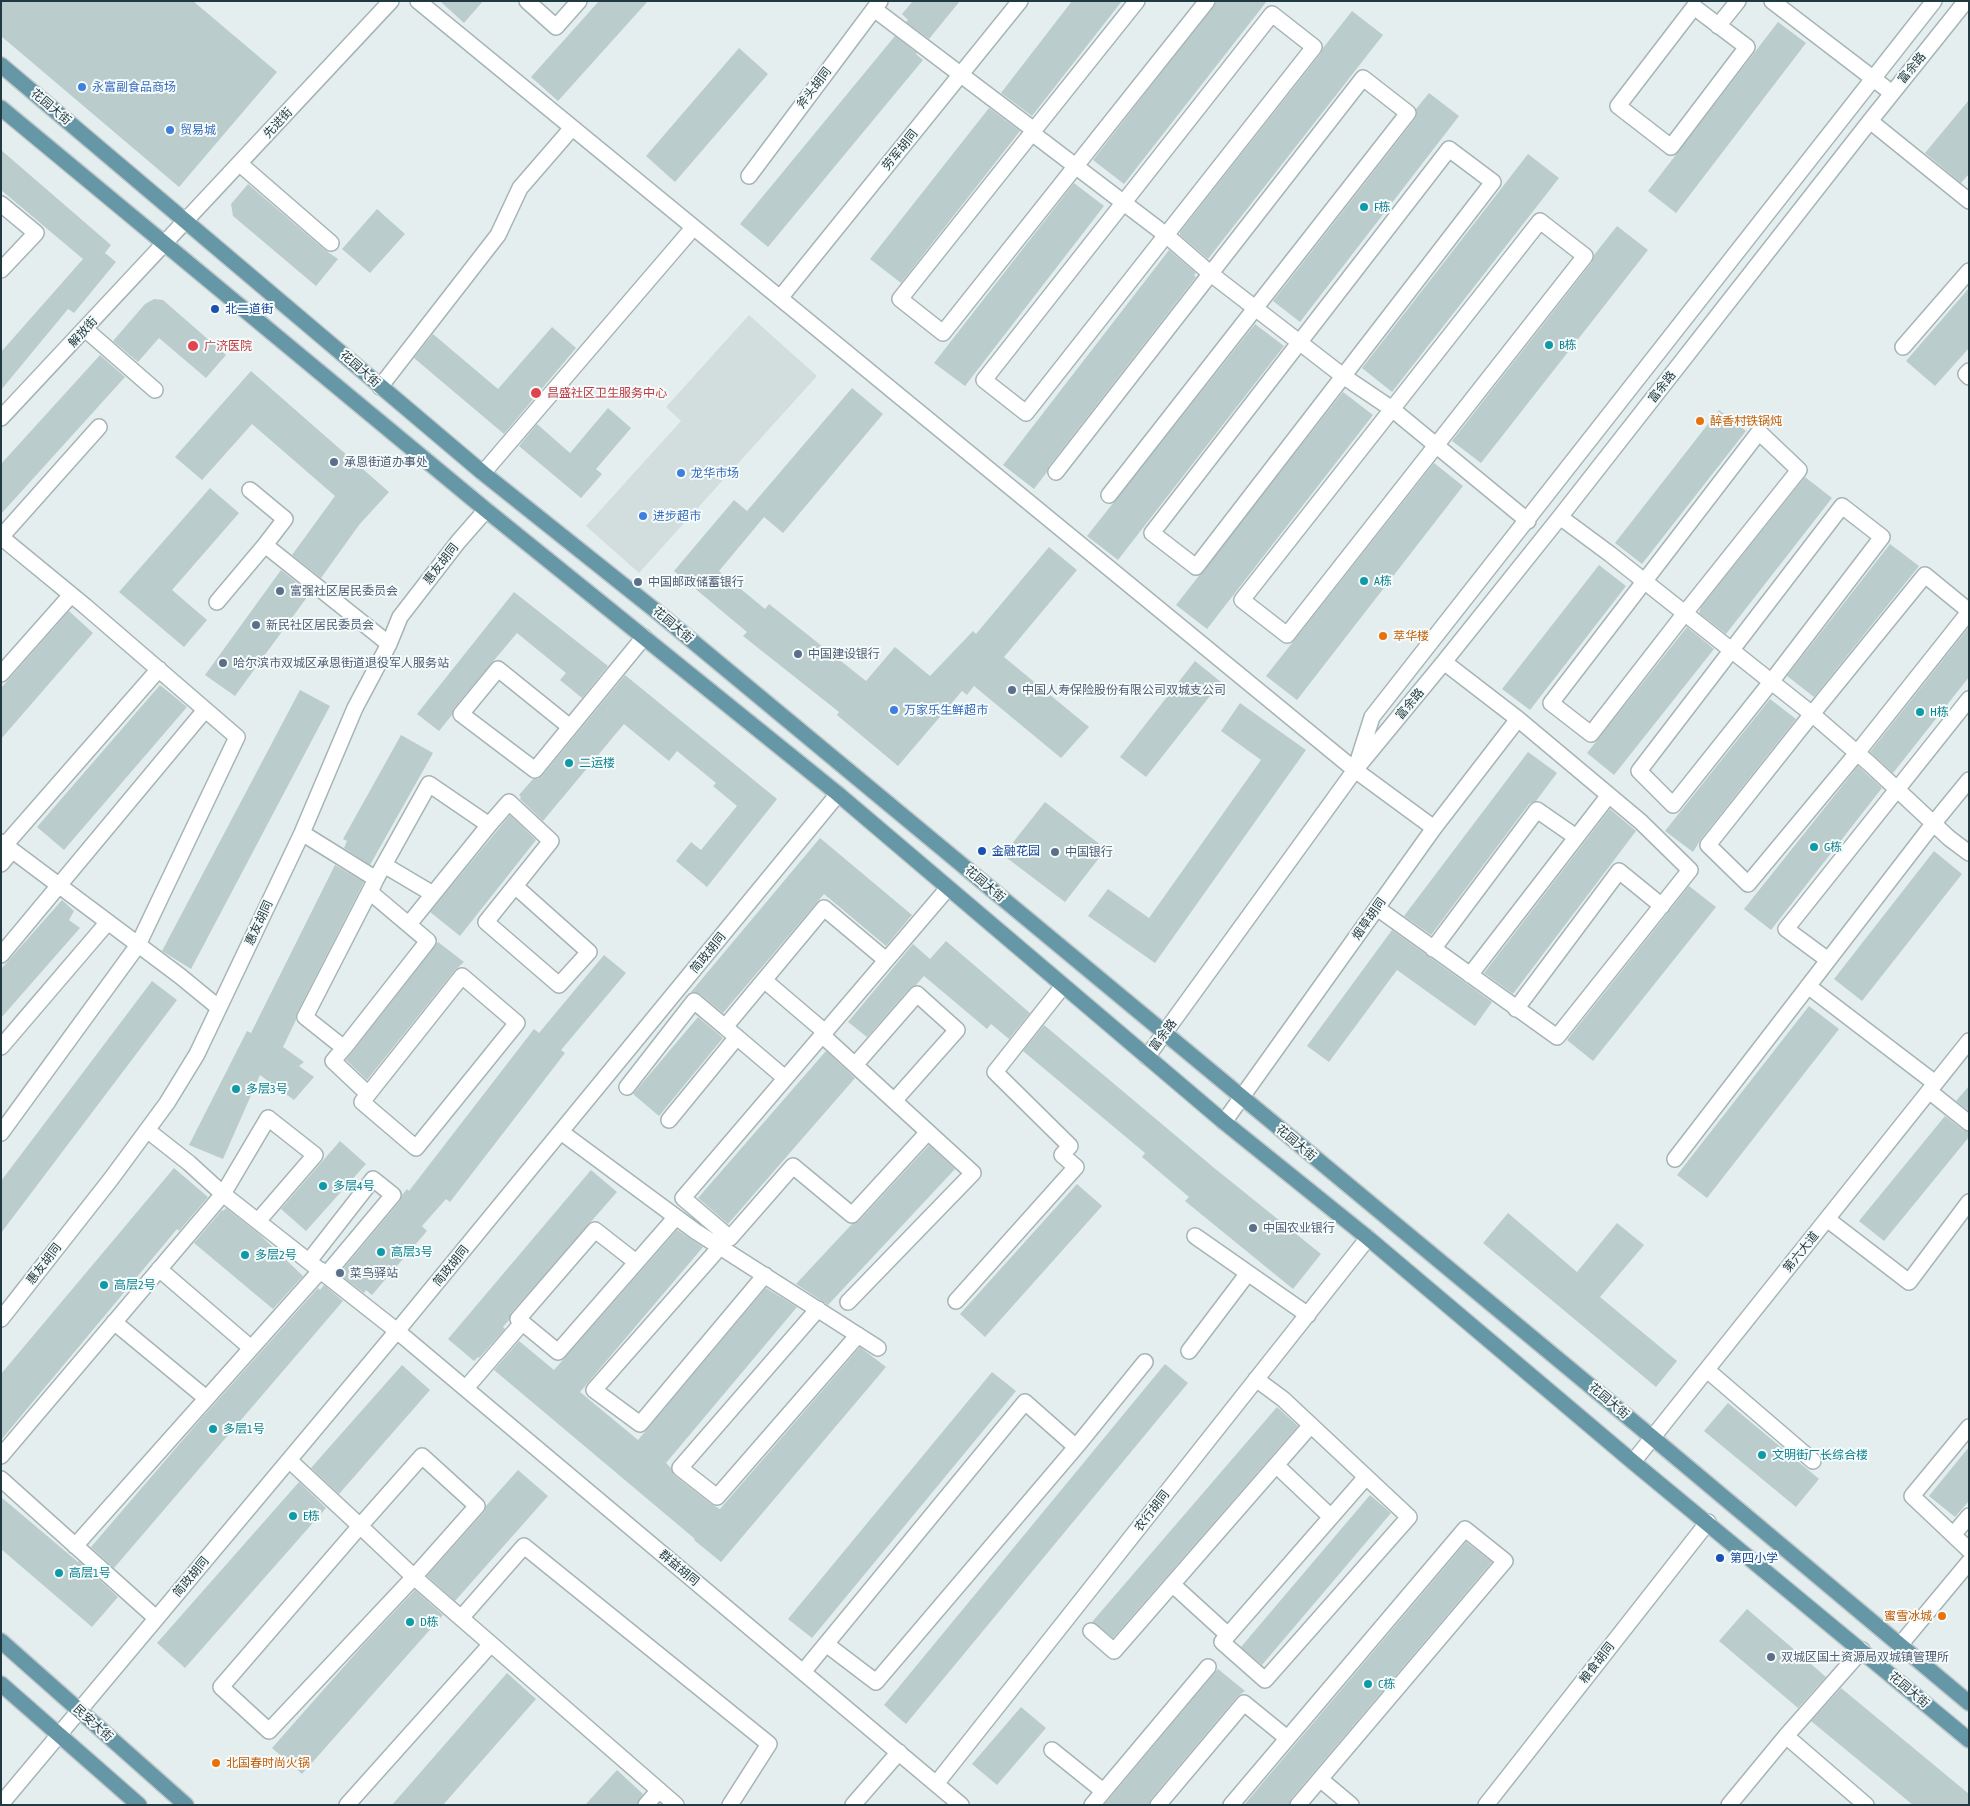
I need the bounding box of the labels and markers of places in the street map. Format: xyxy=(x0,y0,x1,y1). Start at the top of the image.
place label: 永富副食品商场 xyxy=(92,80,176,94)
marker: 永富副食品商场 xyxy=(76,81,88,93)
place label: 贸易城 xyxy=(180,123,216,137)
marker: 贸易城 xyxy=(164,124,176,136)
place label: F栋 xyxy=(1374,200,1391,214)
marker: F栋 xyxy=(1358,201,1370,213)
place label: 北二道街 xyxy=(225,302,273,316)
marker: 北二道街 xyxy=(209,303,221,315)
place label: B栋 xyxy=(1559,338,1577,352)
marker: 广济医院 xyxy=(186,339,200,353)
place label: 广济医院 xyxy=(204,339,252,353)
marker: B栋 xyxy=(1543,339,1555,351)
marker: 昌盛社区卫生服务中心 xyxy=(529,386,543,400)
place label: 昌盛社区卫生服务中心 xyxy=(547,386,667,400)
place label: 醉香村铁锅炖 xyxy=(1710,414,1782,428)
marker: 醉香村铁锅炖 xyxy=(1694,415,1706,427)
place label: 承恩街道办事处 xyxy=(344,455,428,469)
marker: 承恩街道办事处 xyxy=(328,456,340,468)
place label: 龙华市场 xyxy=(691,466,739,480)
marker: 龙华市场 xyxy=(675,467,687,479)
place label: 进步超市 xyxy=(653,509,701,523)
marker: 进步超市 xyxy=(637,510,649,522)
place label: A栋 xyxy=(1374,574,1392,588)
place label: 中国邮政储蓄银行 xyxy=(648,575,744,589)
marker: A栋 xyxy=(1358,575,1370,587)
marker: 中国邮政储蓄银行 xyxy=(632,576,644,588)
place label: 富强社区居民委员会 xyxy=(290,584,398,598)
marker: 富强社区居民委员会 xyxy=(274,585,286,597)
place label: 新民社区居民委员会 xyxy=(266,618,374,632)
marker: 新民社区居民委员会 xyxy=(250,619,262,631)
place label: 萃华楼 xyxy=(1393,629,1429,643)
marker: 萃华楼 xyxy=(1377,630,1389,642)
place label: 中国建设银行 xyxy=(808,647,880,661)
marker: 中国建设银行 xyxy=(792,648,804,660)
place label: 哈尔滨市双城区承恩街道退役军人服务站 xyxy=(233,656,449,670)
marker: 哈尔滨市双城区承恩街道退役军人服务站 xyxy=(217,657,229,669)
place label: 中国人寿保险股份有限公司双城支公司 xyxy=(1022,683,1226,697)
marker: 中国人寿保险股份有限公司双城支公司 xyxy=(1006,684,1018,696)
place label: 万家乐生鲜超市 xyxy=(904,703,988,717)
marker: 万家乐生鲜超市 xyxy=(888,704,900,716)
place label: H栋 xyxy=(1930,705,1949,719)
marker: H栋 xyxy=(1914,706,1926,718)
place label: 二运楼 xyxy=(579,756,615,770)
marker: 二运楼 xyxy=(563,757,575,769)
place label: G栋 xyxy=(1824,840,1842,854)
marker: G栋 xyxy=(1808,841,1820,853)
place label: 金融花园 xyxy=(992,844,1040,858)
marker: 金融花园 xyxy=(976,845,988,857)
place label: 中国银行 xyxy=(1065,845,1113,859)
marker: 中国银行 xyxy=(1049,846,1061,858)
place label: 多层3号 xyxy=(246,1082,288,1096)
marker: 多层3号 xyxy=(230,1083,242,1095)
place label: 多层4号 xyxy=(333,1179,375,1193)
marker: 多层4号 xyxy=(317,1180,329,1192)
place label: 中国农业银行 xyxy=(1263,1221,1335,1235)
marker: 中国农业银行 xyxy=(1247,1222,1259,1234)
place label: 高层3号 xyxy=(391,1245,433,1259)
marker: 高层3号 xyxy=(375,1246,387,1258)
place label: 多层2号 xyxy=(255,1248,297,1262)
marker: 多层2号 xyxy=(239,1249,251,1261)
place label: 菜鸟驿站 xyxy=(350,1266,398,1280)
marker: 菜鸟驿站 xyxy=(334,1267,346,1279)
place label: 高层2号 xyxy=(114,1278,156,1292)
marker: 高层2号 xyxy=(98,1279,110,1291)
place label: 多层1号 xyxy=(223,1422,265,1436)
marker: 多层1号 xyxy=(207,1423,219,1435)
place label: 文明街厂长综合楼 xyxy=(1772,1448,1868,1462)
marker: 文明街厂长综合楼 xyxy=(1756,1449,1768,1461)
place label: E栋 xyxy=(303,1509,320,1523)
marker: E栋 xyxy=(287,1510,299,1522)
place label: 第四小学 xyxy=(1730,1551,1778,1565)
marker: 第四小学 xyxy=(1714,1552,1726,1564)
place label: 高层1号 xyxy=(69,1566,111,1580)
marker: 高层1号 xyxy=(53,1567,65,1579)
place label: 蜜雪冰城 xyxy=(1884,1609,1932,1623)
marker: 蜜雪冰城 xyxy=(1936,1610,1948,1622)
place label: D栋 xyxy=(420,1615,439,1629)
marker: D栋 xyxy=(404,1616,416,1628)
place label: 双城区国土资源局双城镇管理所 xyxy=(1781,1650,1949,1664)
marker: 双城区国土资源局双城镇管理所 xyxy=(1765,1651,1777,1663)
place label: C栋 xyxy=(1378,1677,1395,1691)
marker: C栋 xyxy=(1362,1678,1374,1690)
place label: 北国春时尚火锅 xyxy=(226,1756,310,1770)
marker: 北国春时尚火锅 xyxy=(210,1757,222,1769)

